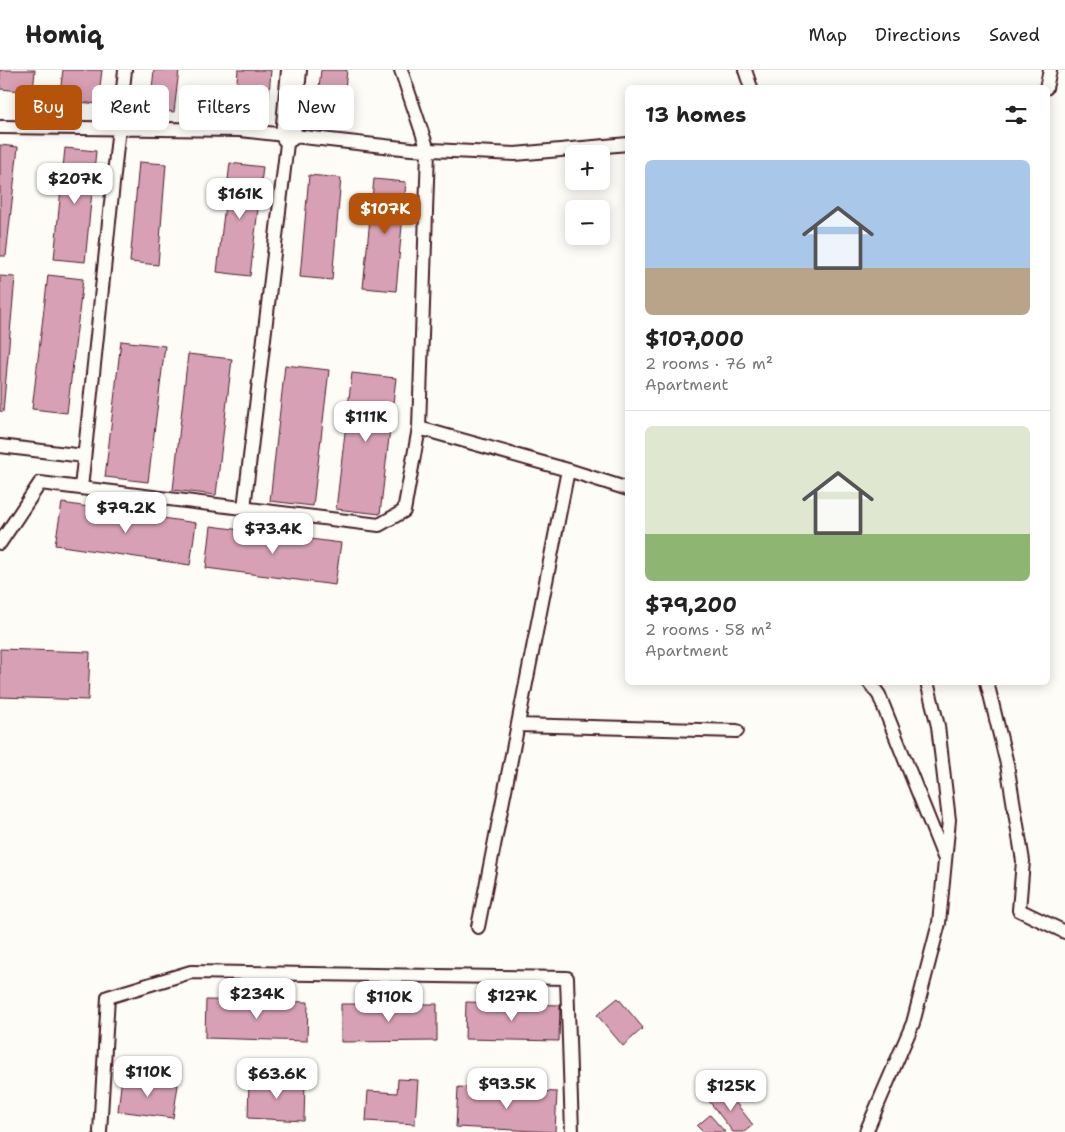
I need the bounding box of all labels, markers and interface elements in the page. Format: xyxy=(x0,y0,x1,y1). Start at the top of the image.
text: Homiq xyxy=(25,19,102,51)
text: Map xyxy=(809,23,847,47)
text: Directions xyxy=(875,23,961,47)
text: Saved xyxy=(989,23,1040,47)
chip: Buy xyxy=(15,85,82,130)
chip: Rent xyxy=(92,85,169,130)
chip: Filters xyxy=(179,85,269,130)
chip: New xyxy=(279,85,354,130)
text: 13 homes xyxy=(645,101,746,129)
icon: filters xyxy=(1002,101,1030,129)
map controls xyxy=(565,145,610,245)
button: + xyxy=(565,145,610,190)
pin: $207K xyxy=(40,162,110,205)
text: $207K xyxy=(48,168,102,189)
pin: $161K xyxy=(205,178,275,220)
text: $161K xyxy=(217,183,263,204)
pin: $107K xyxy=(350,192,420,235)
icon: home xyxy=(793,193,883,283)
text: $107K xyxy=(360,198,410,219)
button: − xyxy=(565,200,610,245)
text: $107,000 xyxy=(645,325,744,353)
text: 2 rooms · 76 m² xyxy=(645,353,773,374)
text: Apartment xyxy=(645,374,728,395)
pin: $111K xyxy=(331,400,401,443)
text: $111K xyxy=(345,406,387,427)
icon: home xyxy=(793,458,883,548)
pin: $79.2K xyxy=(85,492,167,534)
text: $79.2K xyxy=(96,497,156,518)
pin: $73.4K xyxy=(232,512,314,555)
text: $73.4K xyxy=(244,518,302,539)
text: $79,200 xyxy=(645,591,737,619)
text: 2 rooms · 58 m² xyxy=(645,619,772,640)
text: Apartment xyxy=(645,640,728,661)
pin: $234K xyxy=(222,978,292,1020)
pin: $110K xyxy=(354,980,424,1023)
pin: $127K xyxy=(477,980,547,1022)
text: $234K xyxy=(230,983,284,1004)
text: $127K xyxy=(487,985,537,1006)
text: $110K xyxy=(366,986,412,1007)
pin: $110K xyxy=(113,1056,183,1098)
pin: $63.6K xyxy=(236,1058,318,1100)
text: $110K xyxy=(125,1061,171,1082)
text: $63.6K xyxy=(248,1063,306,1084)
pin: $93.5K xyxy=(466,1068,548,1110)
pin: $125K xyxy=(696,1070,766,1112)
text: $93.5K xyxy=(478,1073,536,1094)
text: $125K xyxy=(706,1075,756,1096)

